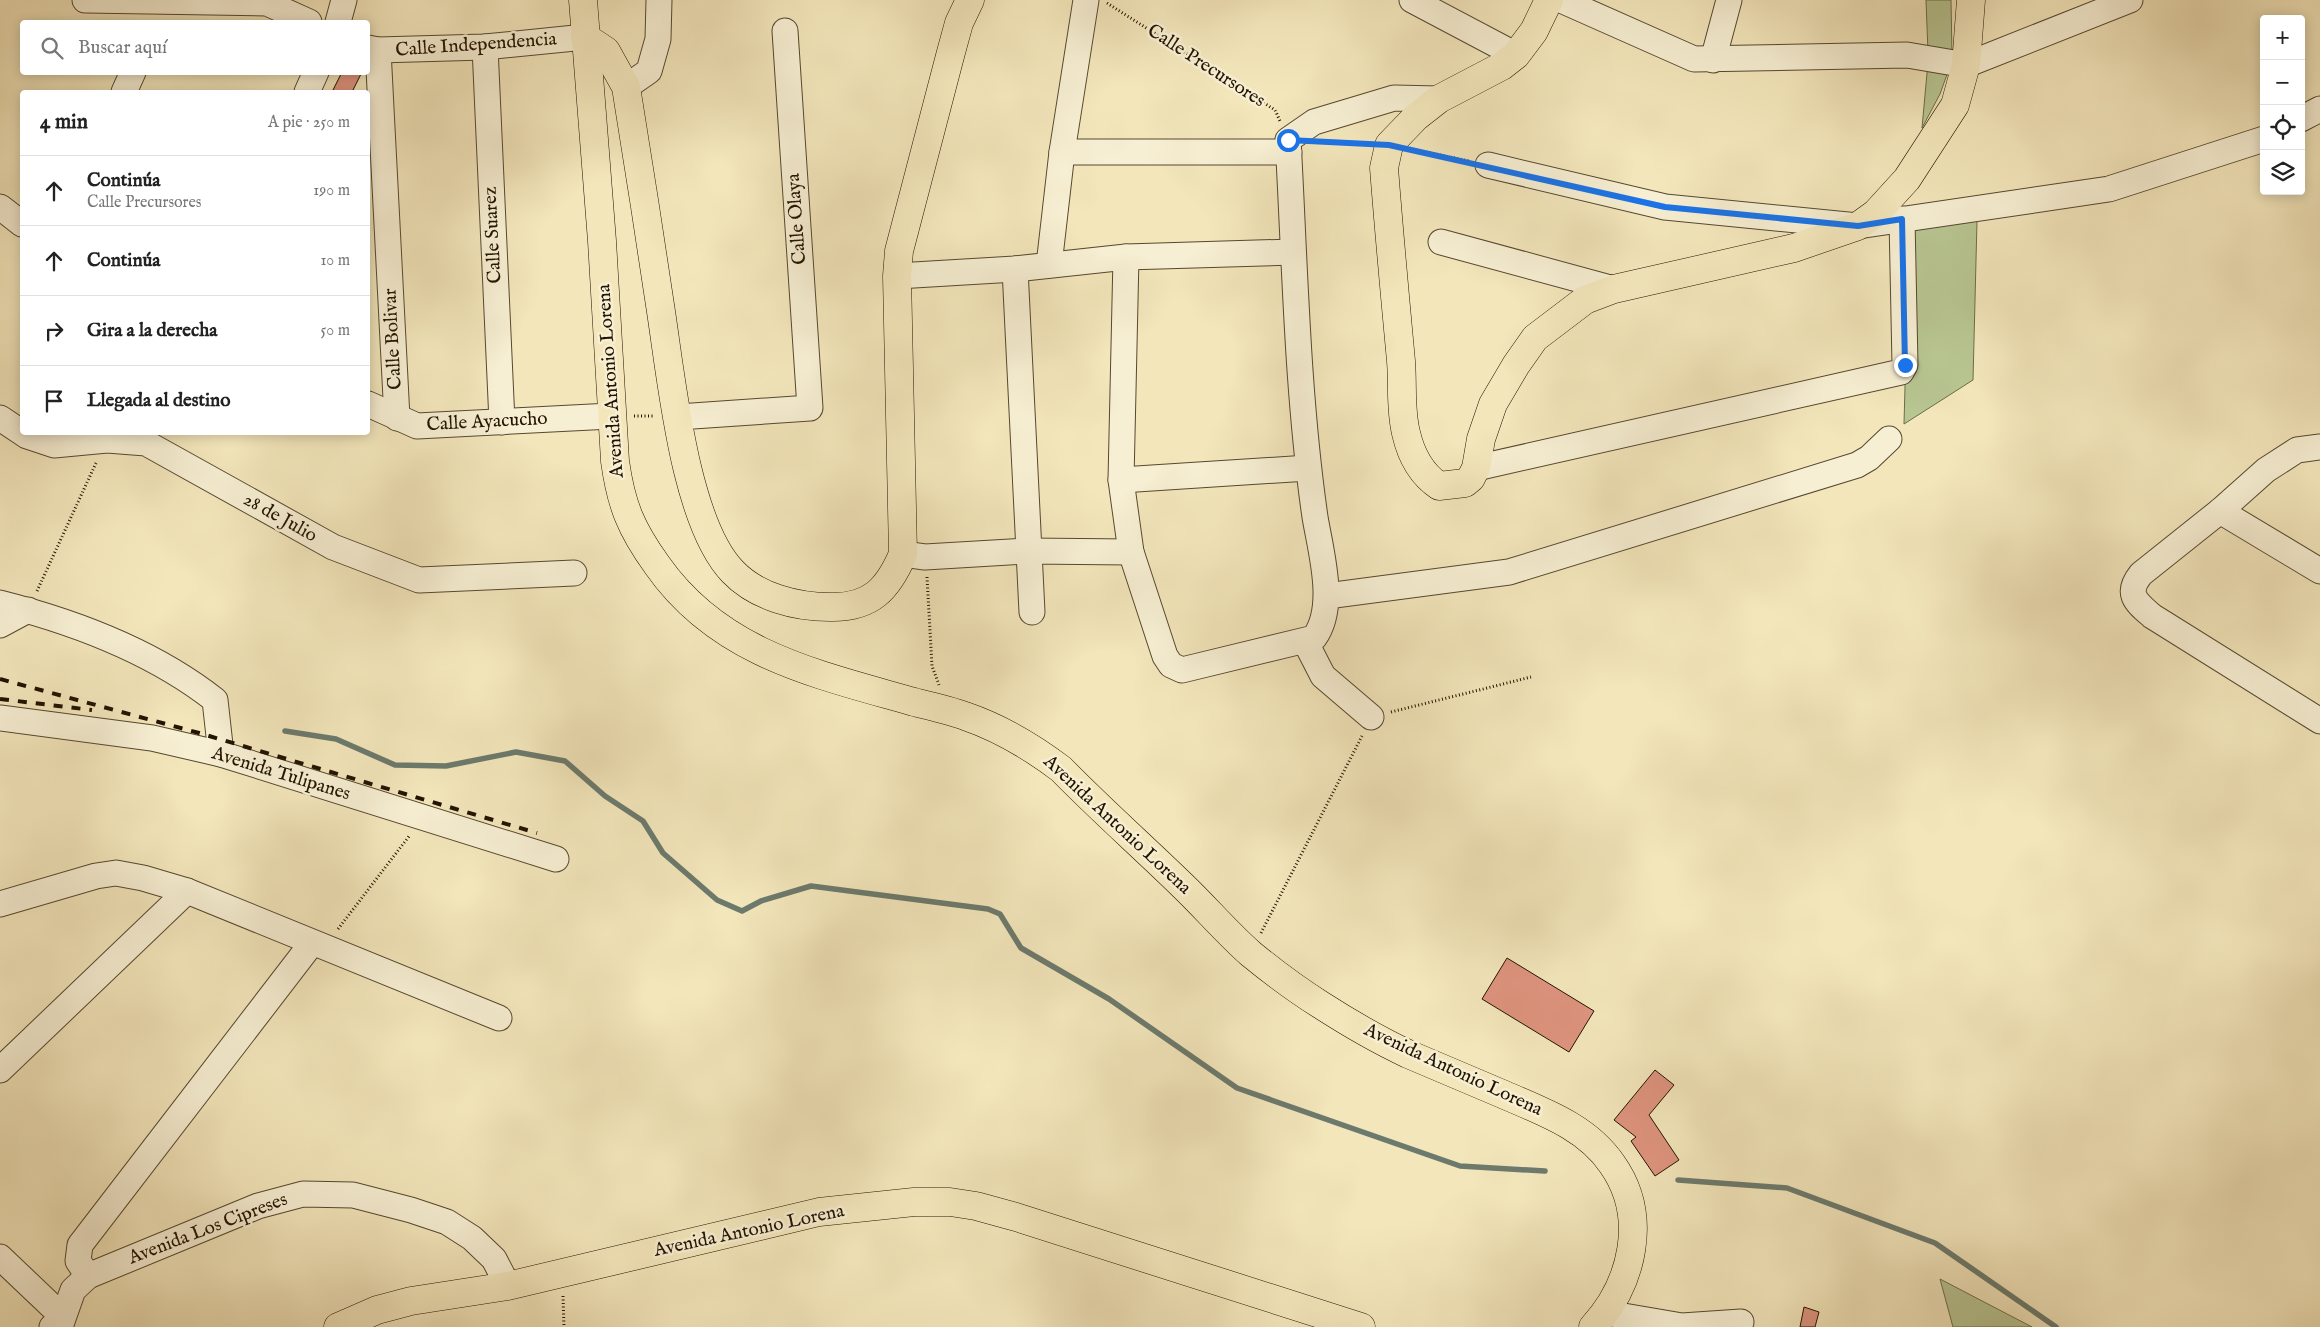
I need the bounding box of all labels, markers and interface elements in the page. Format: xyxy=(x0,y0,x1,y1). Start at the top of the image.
map controls xyxy=(2260,15,2305,195)
button: + xyxy=(2260,15,2305,60)
street label: Calle Precursores xyxy=(1142,19,1270,113)
search box xyxy=(20,20,370,75)
street label: Calle Independencia xyxy=(395,27,558,63)
icon: search xyxy=(38,34,66,62)
text: Buscar aquí xyxy=(78,36,167,60)
button: − xyxy=(2260,60,2305,105)
button: locate xyxy=(2260,105,2305,150)
text: 4 min xyxy=(40,109,88,136)
text: A pie · 250 m xyxy=(268,113,350,133)
route start xyxy=(1277,129,1300,152)
button: layers xyxy=(2260,150,2305,195)
text: Continúa xyxy=(87,169,161,193)
street label: Calle Olaya xyxy=(782,172,812,265)
icon: ahead xyxy=(40,177,68,205)
text: 190 m xyxy=(313,181,350,201)
street label: Calle Suarez xyxy=(478,186,508,284)
text: Calle Precursores xyxy=(87,193,201,213)
icon: ahead xyxy=(40,247,68,275)
text: Continúa xyxy=(87,249,161,273)
text: 10 m xyxy=(320,251,350,271)
street label: Avenida Antonio Lorena xyxy=(592,283,630,480)
street label: Calle Bolivar xyxy=(378,288,408,390)
icon: right xyxy=(40,317,68,345)
text: Gira a la derecha xyxy=(87,319,217,343)
text: 50 m xyxy=(321,321,350,341)
route end xyxy=(1894,354,1917,377)
icon: arrive xyxy=(40,387,68,415)
text: Llegada al destino xyxy=(87,389,230,413)
street label: Calle Ayacucho xyxy=(426,407,548,437)
street label: 28 de Julio xyxy=(239,488,321,548)
street label: Avenida Tulipanes xyxy=(208,741,353,806)
street label: Avenida Antonio Lorena xyxy=(1037,749,1197,900)
street label: Avenida Antonio Lorena xyxy=(1359,1018,1547,1122)
street label: Avenida Los Cipreses xyxy=(124,1188,291,1271)
street label: Avenida Antonio Lorena xyxy=(651,1199,847,1263)

